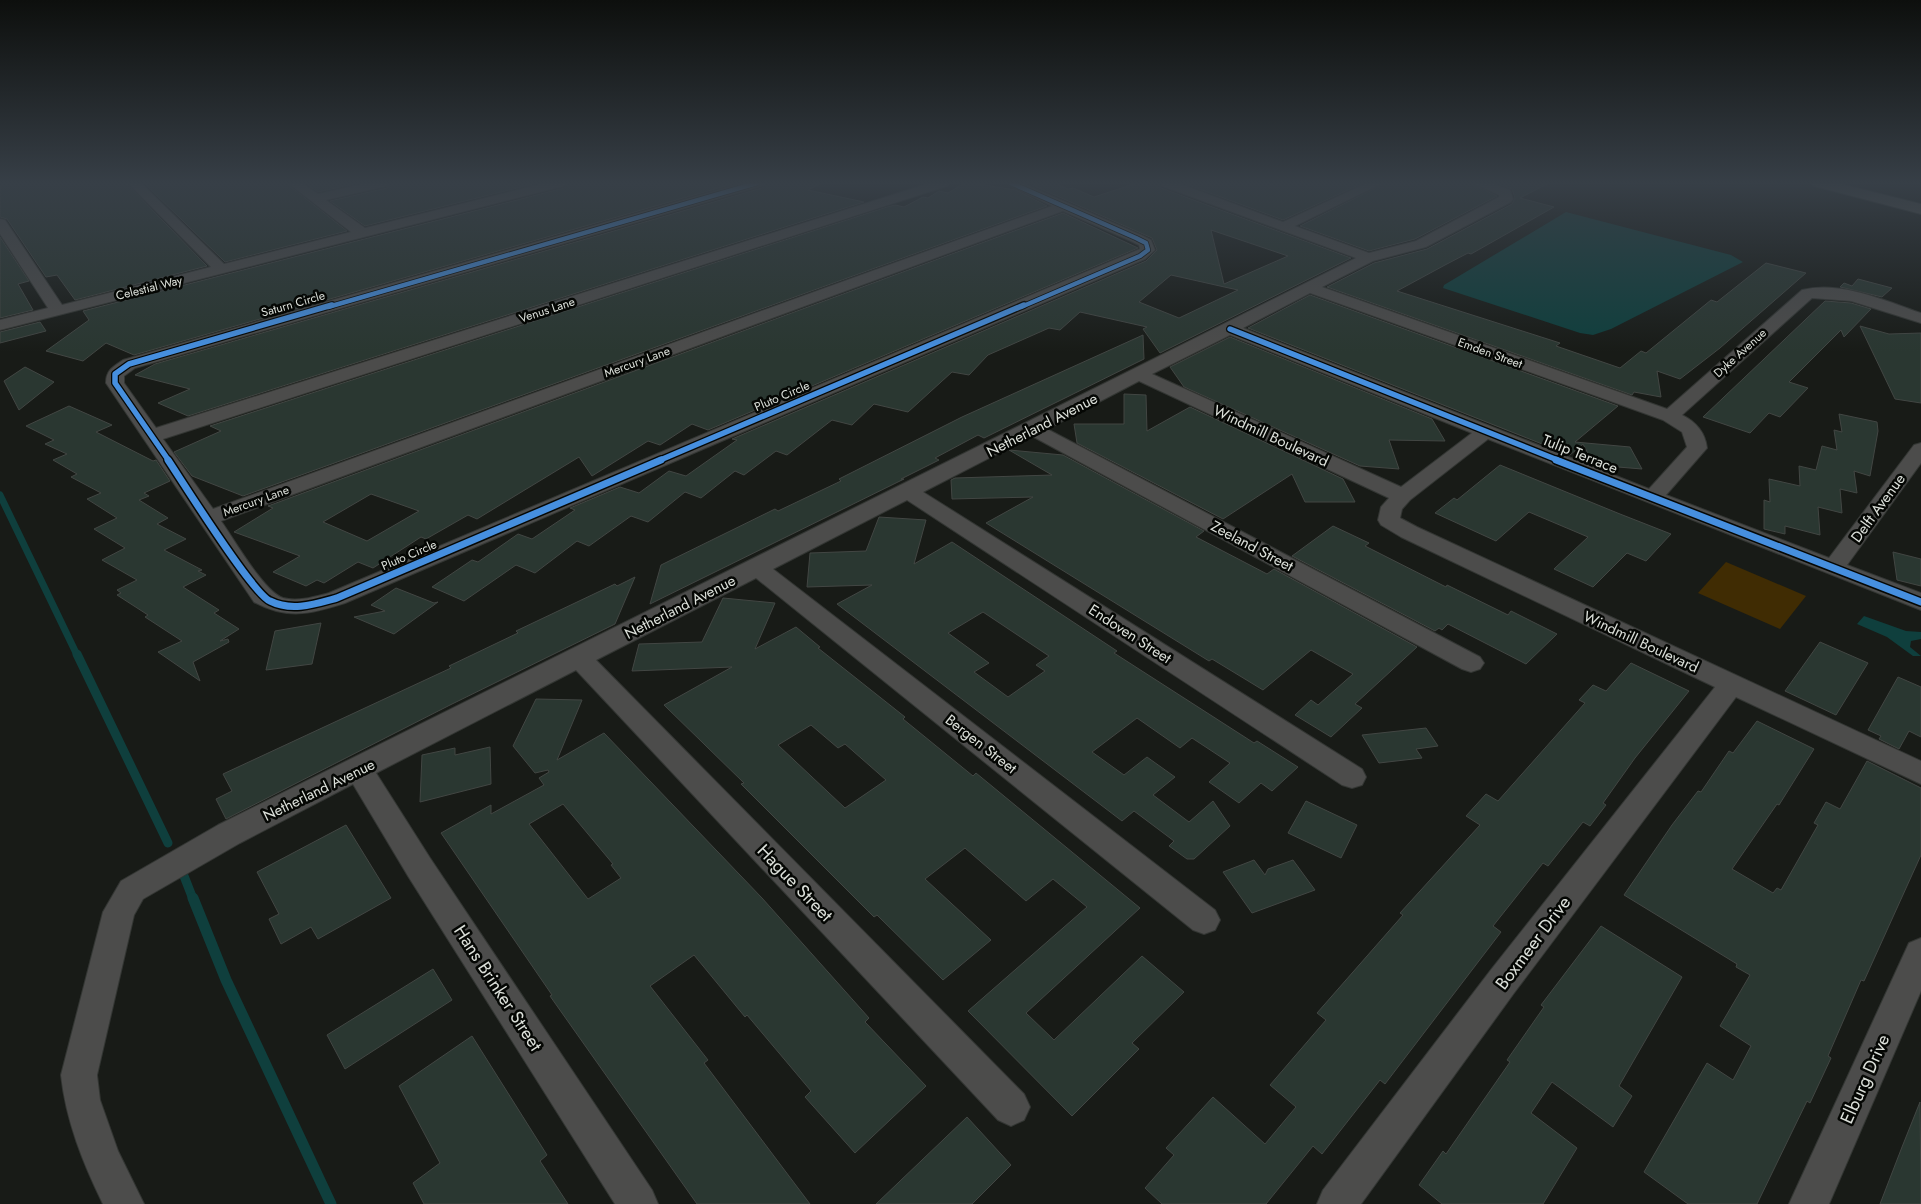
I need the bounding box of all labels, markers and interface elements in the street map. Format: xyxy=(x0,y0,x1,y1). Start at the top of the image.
street label: Celestial Way xyxy=(114,271,185,305)
street label: Saturn Circle xyxy=(259,286,327,322)
street label: Venus Lane xyxy=(517,293,577,327)
street label: Dyke Avenue xyxy=(1709,324,1771,382)
street label: Emden Street xyxy=(1455,333,1525,373)
street label: Mercury Lane xyxy=(602,342,672,382)
street label: Pluto Circle xyxy=(752,376,812,416)
street label: Netherland Avenue xyxy=(983,387,1102,462)
street label: Windmill Boulevard xyxy=(1210,400,1332,472)
street label: Tulip Terrace xyxy=(1539,429,1621,479)
street label: Delft Avenue xyxy=(1845,469,1911,547)
street label: Mercury Lane xyxy=(221,481,291,521)
street label: Zeeland Street xyxy=(1207,515,1297,577)
street label: Pluto Circle xyxy=(379,535,439,575)
street label: Netherland Avenue xyxy=(621,569,740,644)
street label: Endoven Street xyxy=(1084,599,1176,669)
street label: Windmill Boulevard xyxy=(1580,606,1702,678)
street label: Bergen Street xyxy=(941,709,1022,779)
street label: Netherland Avenue xyxy=(259,753,379,827)
street label: Hague Street xyxy=(751,838,839,928)
street label: Boxmeer Drive xyxy=(1489,891,1577,995)
street label: Hans Brinker Street xyxy=(447,920,549,1057)
street label: Elburg Drive xyxy=(1834,1030,1896,1128)

